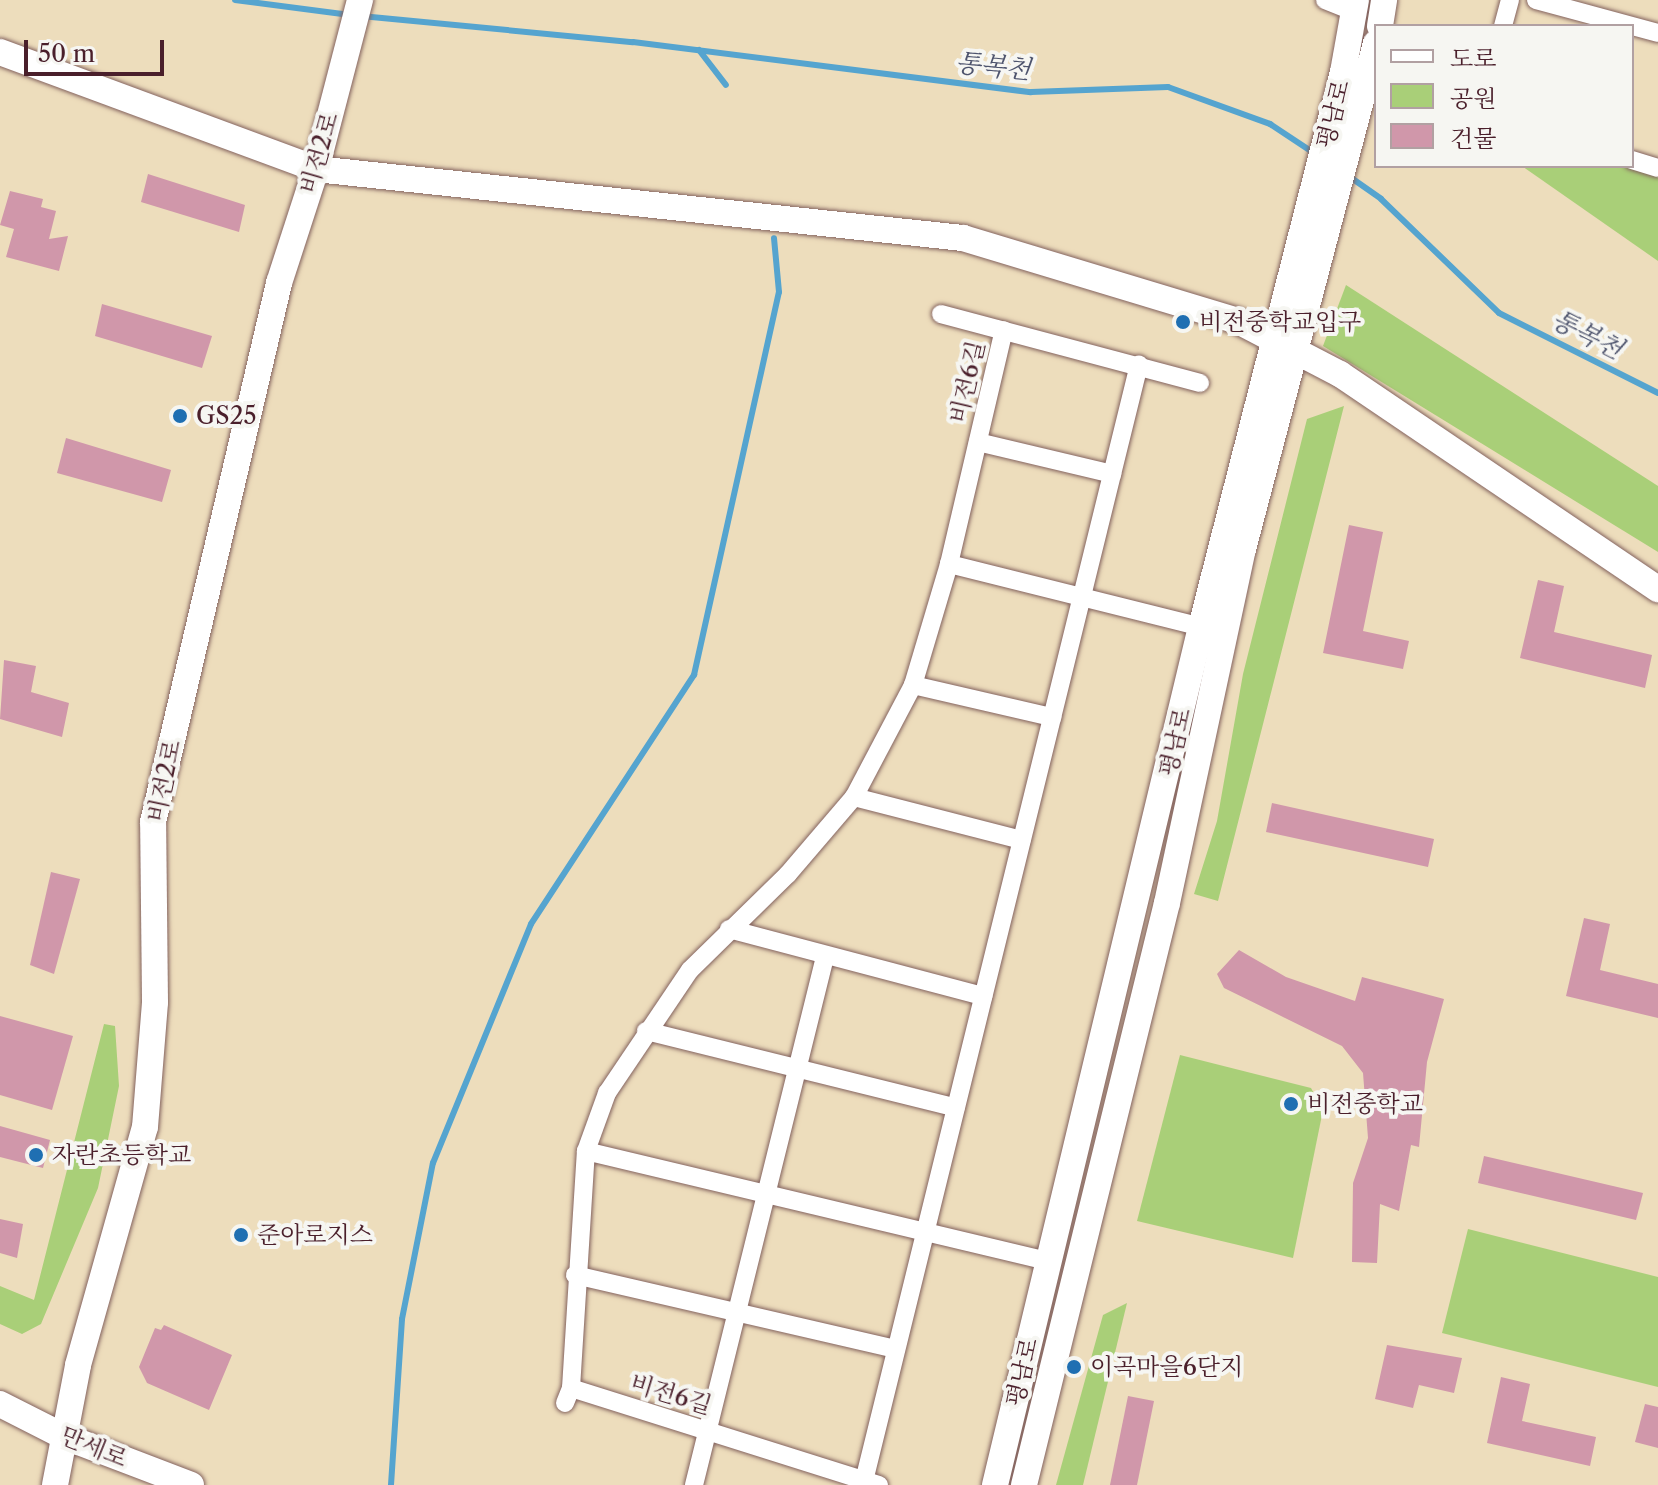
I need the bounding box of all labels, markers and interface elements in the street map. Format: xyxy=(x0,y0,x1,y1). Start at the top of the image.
scale bar xyxy=(28,24,168,74)
legend xyxy=(1374,24,1634,168)
text: 50 m xyxy=(38,39,95,68)
text: 도로 xyxy=(1450,44,1496,73)
water label: 통복천 xyxy=(954,48,1032,86)
street label: 평남로 xyxy=(1311,77,1355,151)
text: 공원 xyxy=(1450,84,1496,113)
street label: 비전2로 xyxy=(294,109,344,197)
text: 건물 xyxy=(1450,124,1496,153)
water label: 통복천 xyxy=(1546,304,1628,366)
place label: 비전중학교입구 xyxy=(1199,308,1361,336)
marker: 비전중학교입구 xyxy=(1174,313,1192,331)
street label: 비전6길 xyxy=(944,338,990,426)
place label: GS25 xyxy=(196,402,257,430)
marker: GS25 xyxy=(171,407,189,425)
street label: 평남로 xyxy=(1153,705,1197,779)
street label: 비전2로 xyxy=(141,737,187,825)
place label: 비전중학교 xyxy=(1307,1090,1423,1118)
marker: 비전중학교 xyxy=(1282,1095,1300,1113)
place label: 자란초등학교 xyxy=(52,1141,191,1169)
marker: 자란초등학교 xyxy=(27,1146,45,1164)
place label: 준아로지스 xyxy=(257,1221,373,1249)
marker: 준아로지스 xyxy=(232,1226,250,1244)
street label: 평남로 xyxy=(1000,1335,1044,1409)
place label: 이곡마을6단지 xyxy=(1090,1353,1243,1381)
marker: 이곡마을6단지 xyxy=(1065,1358,1083,1376)
street label: 비전6길 xyxy=(627,1368,715,1420)
street label: 만세로 xyxy=(56,1421,132,1473)

